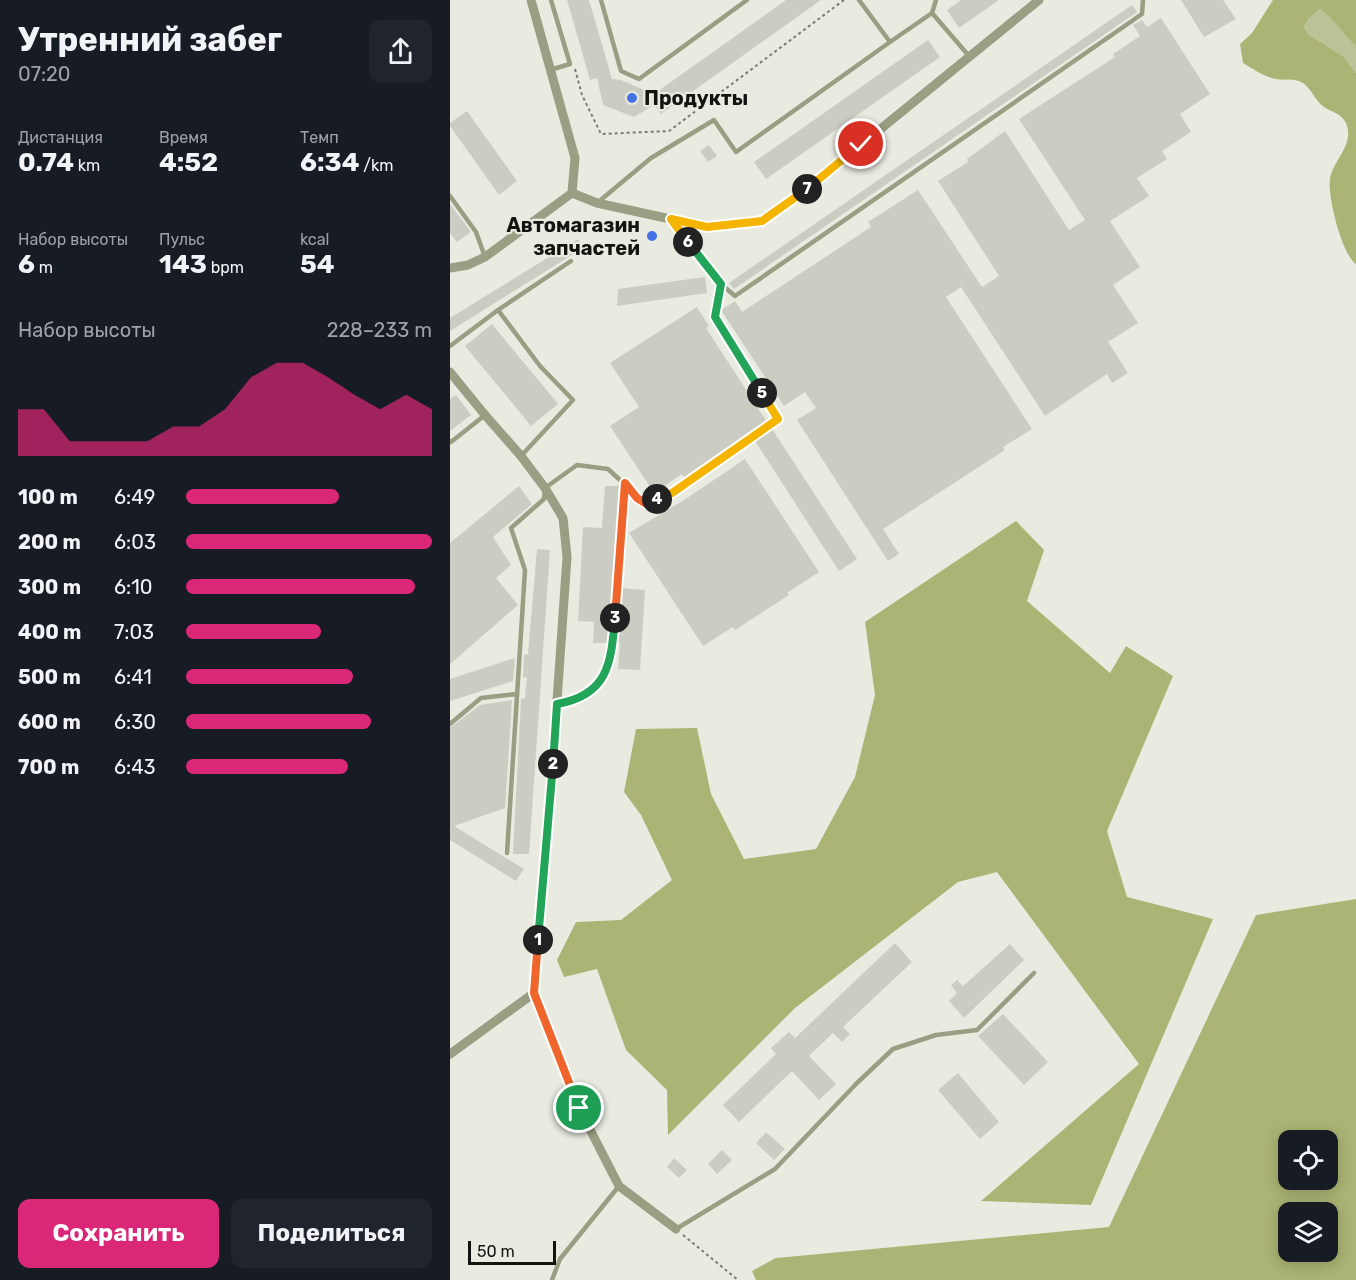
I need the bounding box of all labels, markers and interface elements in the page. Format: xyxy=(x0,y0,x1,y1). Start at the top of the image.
text: Утренний забег xyxy=(18,20,282,59)
button: share xyxy=(369,20,432,83)
text: 07:20 xyxy=(18,62,71,86)
place label: Продукты xyxy=(644,86,748,110)
marker: Продукты xyxy=(625,91,639,105)
pin xyxy=(835,118,886,169)
icon: check xyxy=(844,127,877,160)
text: Дистанция xyxy=(18,128,103,147)
text: Время xyxy=(159,128,208,147)
text: Темп xyxy=(300,128,339,147)
text: 0.74 xyxy=(18,147,74,178)
text: 4:52 xyxy=(159,147,218,178)
text: 6:34 xyxy=(300,147,359,178)
text: km xyxy=(74,156,100,175)
text: /km xyxy=(359,156,394,175)
pin: 7 xyxy=(792,174,822,204)
text: 7 xyxy=(802,179,812,198)
place label: Автомагазин запчастей xyxy=(506,213,640,260)
pin: 6 xyxy=(673,227,703,257)
marker: Автомагазин запчастей xyxy=(645,229,659,243)
text: Набор высоты xyxy=(18,230,128,249)
text: Пульс xyxy=(159,230,205,249)
text: kcal xyxy=(300,230,329,249)
text: 6 xyxy=(683,232,693,251)
text: 6 xyxy=(18,249,35,280)
text: 143 xyxy=(159,249,207,280)
text: 54 xyxy=(300,249,335,280)
text: m xyxy=(35,258,53,277)
text: bpm xyxy=(207,258,244,277)
text: Набор высоты xyxy=(18,318,156,342)
text: 228–233 m xyxy=(327,318,432,342)
pin: 5 xyxy=(747,378,777,408)
text: 5 xyxy=(757,383,767,402)
pin: 4 xyxy=(642,484,672,514)
text: 100 m xyxy=(18,485,78,509)
text: 6:49 xyxy=(114,485,155,509)
text: 4 xyxy=(652,489,662,508)
text: 200 m xyxy=(18,530,81,554)
text: 6:03 xyxy=(114,530,156,554)
text: 300 m xyxy=(18,575,81,599)
text: 6:10 xyxy=(114,575,152,599)
pin: 3 xyxy=(600,603,630,633)
text: 3 xyxy=(610,608,620,627)
text: 400 m xyxy=(18,620,81,644)
text: 7:03 xyxy=(114,620,154,644)
text: 500 m xyxy=(18,665,81,689)
text: 6:41 xyxy=(114,665,152,689)
text: 600 m xyxy=(18,710,81,734)
text: 6:30 xyxy=(114,710,156,734)
pin: 2 xyxy=(538,749,568,779)
text: 2 xyxy=(548,754,558,773)
text: 700 m xyxy=(18,755,79,779)
text: 6:43 xyxy=(114,755,156,779)
pin: 1 xyxy=(523,925,553,955)
text: 1 xyxy=(534,930,542,949)
pin xyxy=(553,1082,604,1133)
icon: arrive xyxy=(562,1091,595,1124)
map controls xyxy=(1278,1130,1338,1262)
button: locate xyxy=(1278,1130,1338,1190)
button: Сохранить xyxy=(18,1199,219,1268)
button: Поделиться xyxy=(231,1199,432,1268)
button: layers xyxy=(1278,1202,1338,1262)
scale bar xyxy=(468,1238,556,1266)
text: 50 m xyxy=(477,1242,515,1261)

